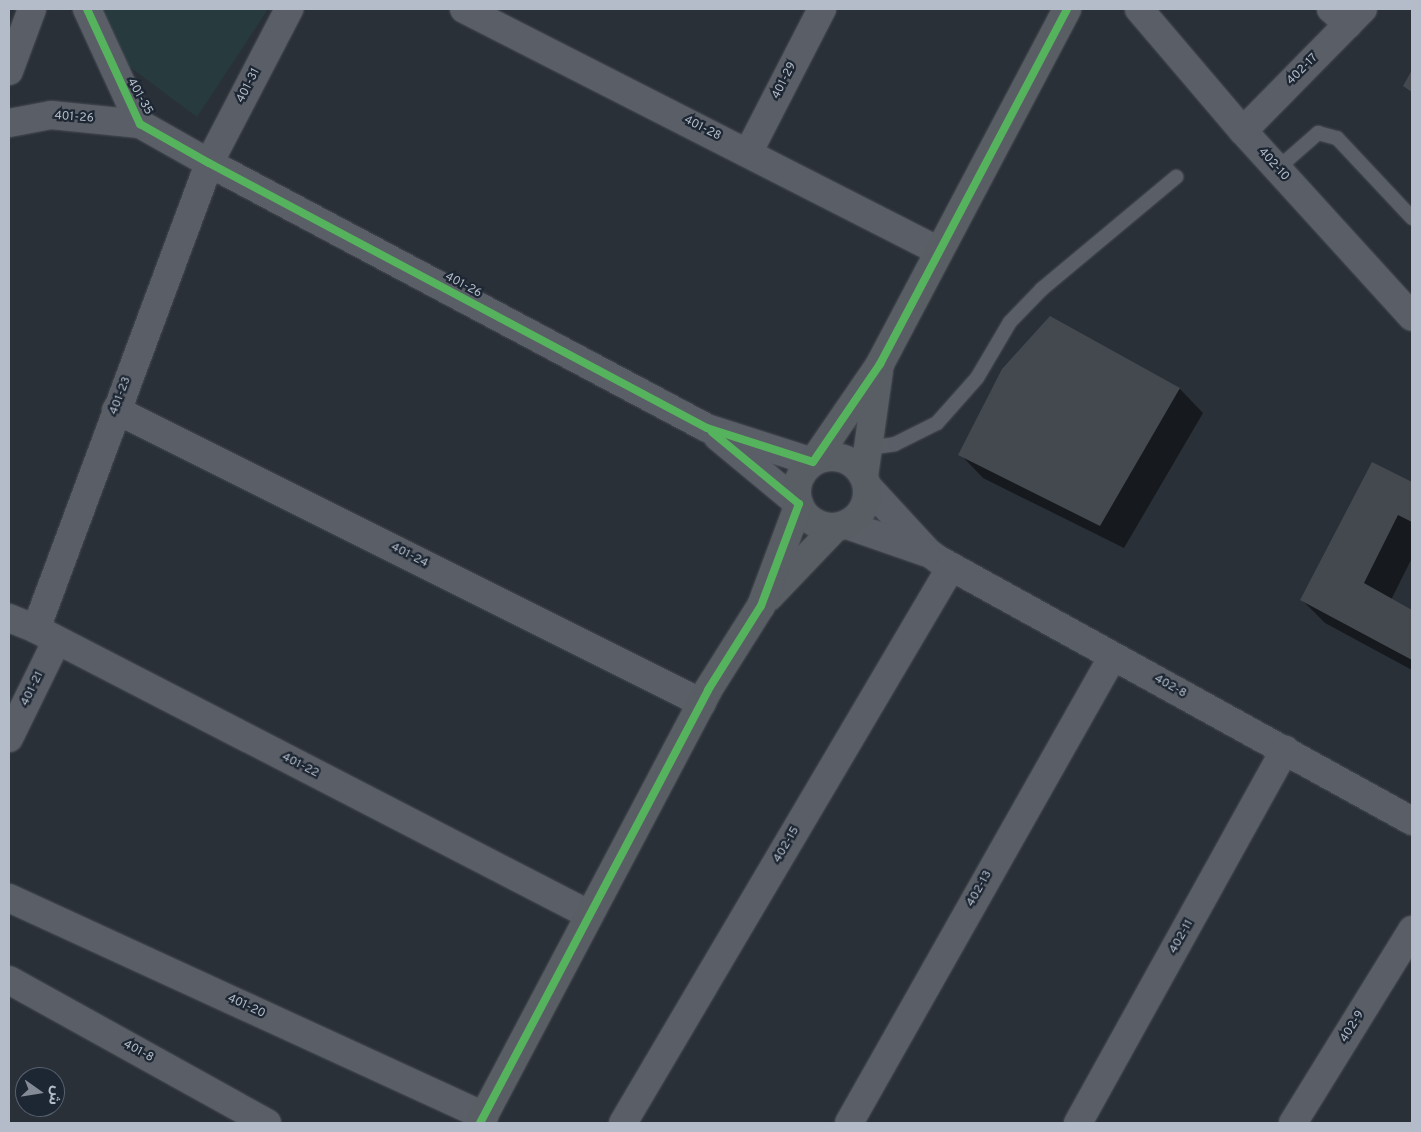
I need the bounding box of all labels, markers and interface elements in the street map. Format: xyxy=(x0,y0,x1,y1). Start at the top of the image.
street label: 402-17 xyxy=(1284,51,1322,89)
street label: 401-29 xyxy=(770,60,800,102)
street label: 401-31 xyxy=(234,66,264,106)
street label: 401-35 xyxy=(123,76,155,118)
street label: 401-26 xyxy=(54,109,94,127)
street label: 401-28 xyxy=(681,114,723,144)
street label: 402-10 xyxy=(1254,146,1292,184)
street label: 401-26 xyxy=(442,270,484,302)
street label: 401-23 xyxy=(107,375,135,417)
street label: 401-24 xyxy=(388,541,430,571)
street label: 401-21 xyxy=(18,669,48,709)
street label: 402-8 xyxy=(1151,672,1189,702)
street label: 401-22 xyxy=(279,751,321,781)
street label: 402-15 xyxy=(771,824,803,866)
street label: 402-13 xyxy=(964,868,996,910)
street label: 402-11 xyxy=(1167,918,1197,956)
street label: 401-20 xyxy=(225,992,267,1022)
street label: 402-9 xyxy=(1338,1009,1368,1045)
street label: 401-8 xyxy=(120,1038,156,1066)
north arrow xyxy=(15,1067,65,1117)
text: ش xyxy=(44,1084,65,1107)

